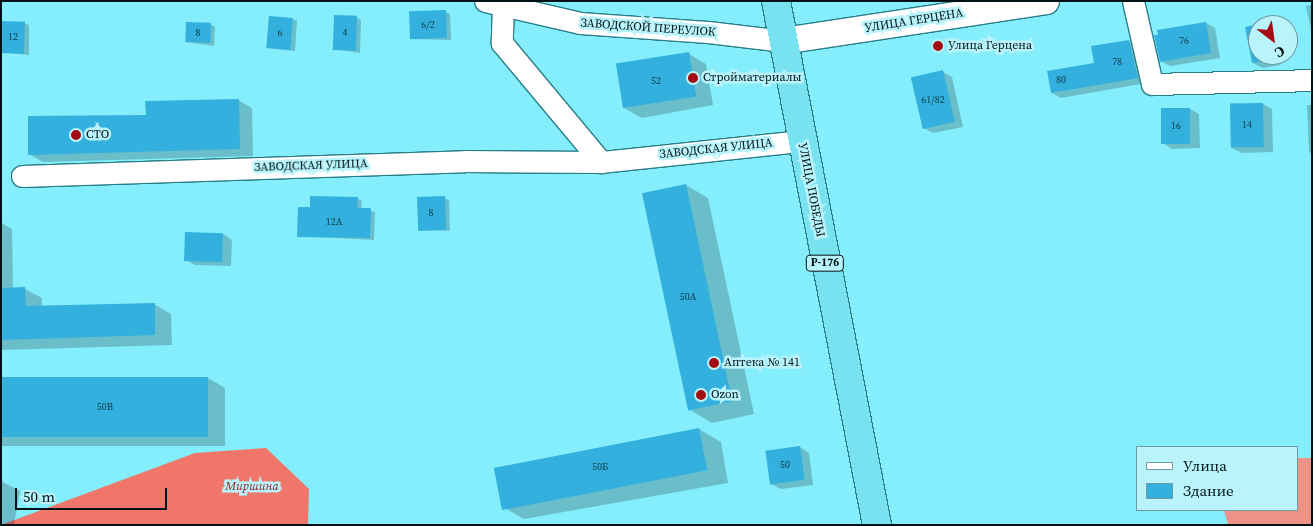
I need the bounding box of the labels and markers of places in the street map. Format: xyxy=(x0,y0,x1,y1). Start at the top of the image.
place label: Улица Герцена xyxy=(948,39,1032,53)
marker: Улица Герцена xyxy=(932,40,944,52)
place label: Стройматериалы xyxy=(703,71,802,85)
marker: Стройматериалы xyxy=(687,72,699,84)
place label: СТО xyxy=(86,128,109,142)
marker: СТО xyxy=(70,129,82,141)
place label: Аптека № 141 xyxy=(724,356,800,370)
marker: Аптека № 141 xyxy=(708,357,720,369)
place label: Ozon xyxy=(711,388,739,402)
marker: Ozon xyxy=(695,389,707,401)

